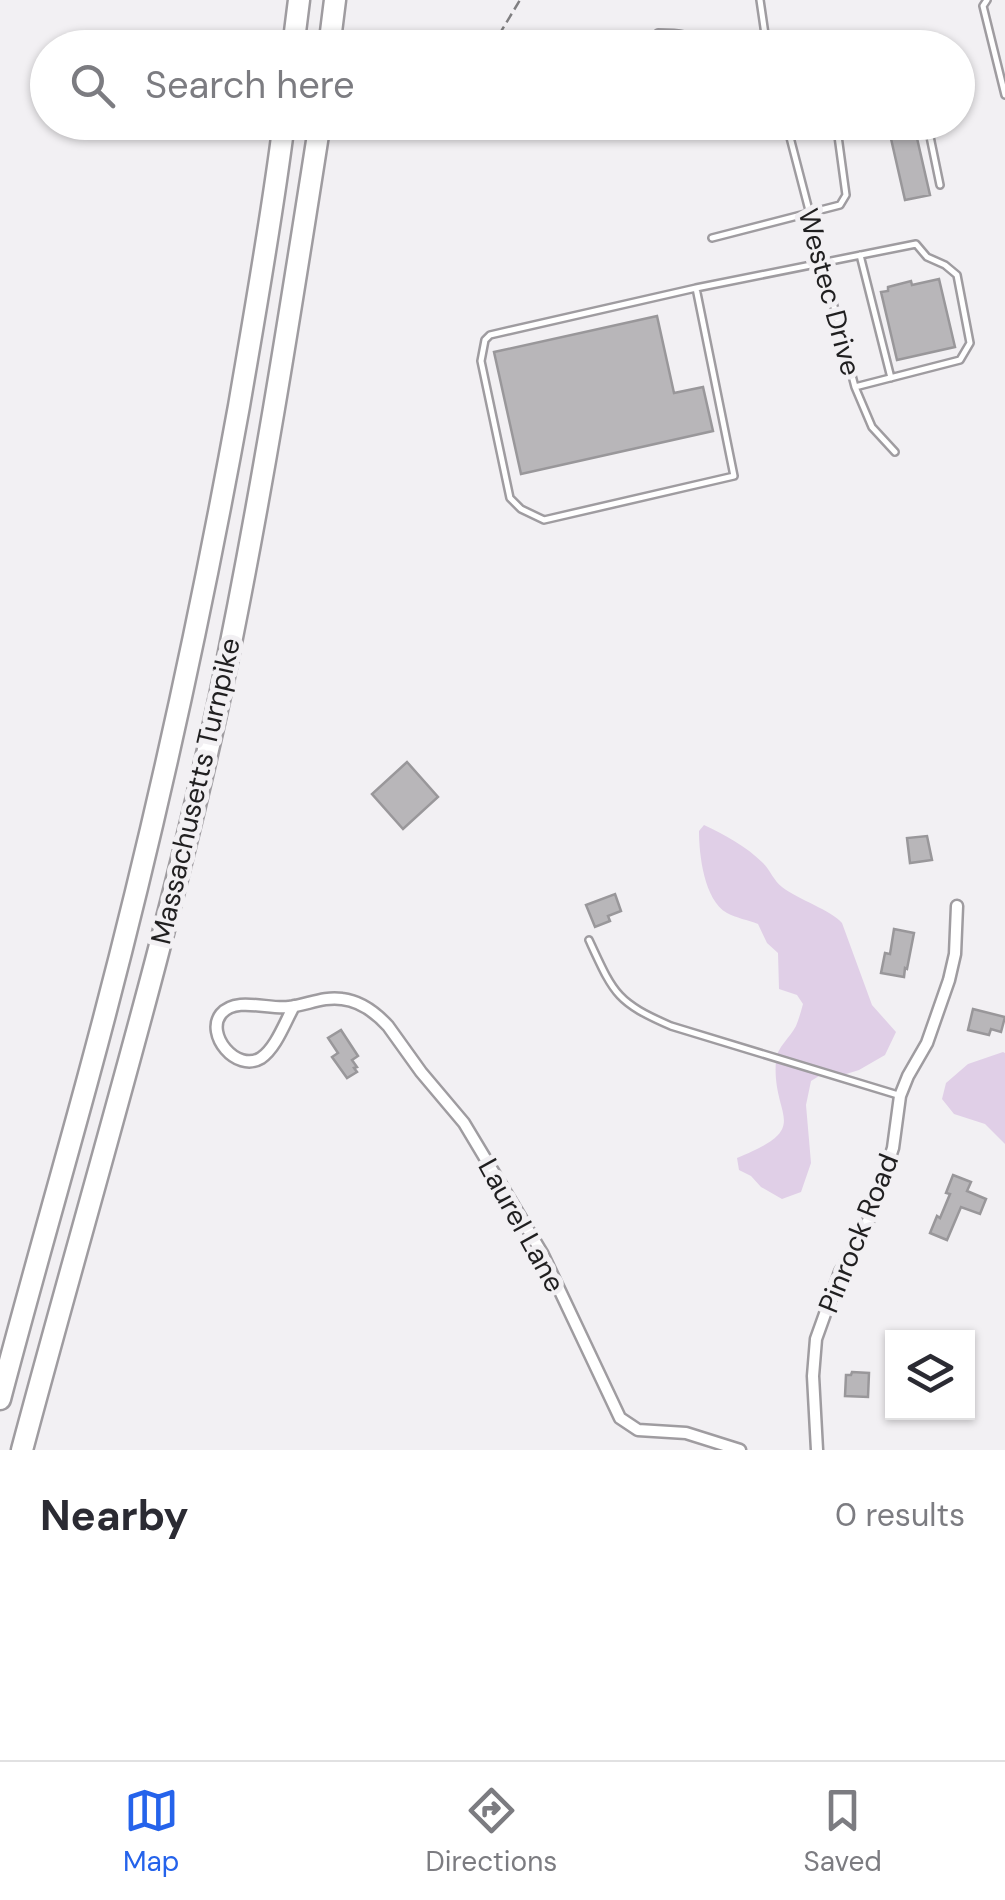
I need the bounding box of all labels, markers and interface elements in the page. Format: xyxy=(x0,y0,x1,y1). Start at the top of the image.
search box xyxy=(30,30,975,140)
icon: search xyxy=(65,58,120,113)
text: Search here xyxy=(145,60,355,110)
street label: Westec Drive xyxy=(789,205,870,380)
street label: Massachusetts Turnpike xyxy=(142,634,249,948)
street label: Pinrock Road xyxy=(810,1148,907,1318)
street label: Laurel Lane xyxy=(470,1152,573,1299)
map controls xyxy=(885,1330,975,1420)
button: layers xyxy=(885,1330,975,1420)
text: Nearby xyxy=(40,1488,189,1543)
text: 0 results xyxy=(835,1494,965,1536)
tab: Map xyxy=(123,1783,179,1880)
tab: Directions xyxy=(426,1783,557,1880)
tab: Saved xyxy=(803,1783,882,1880)

